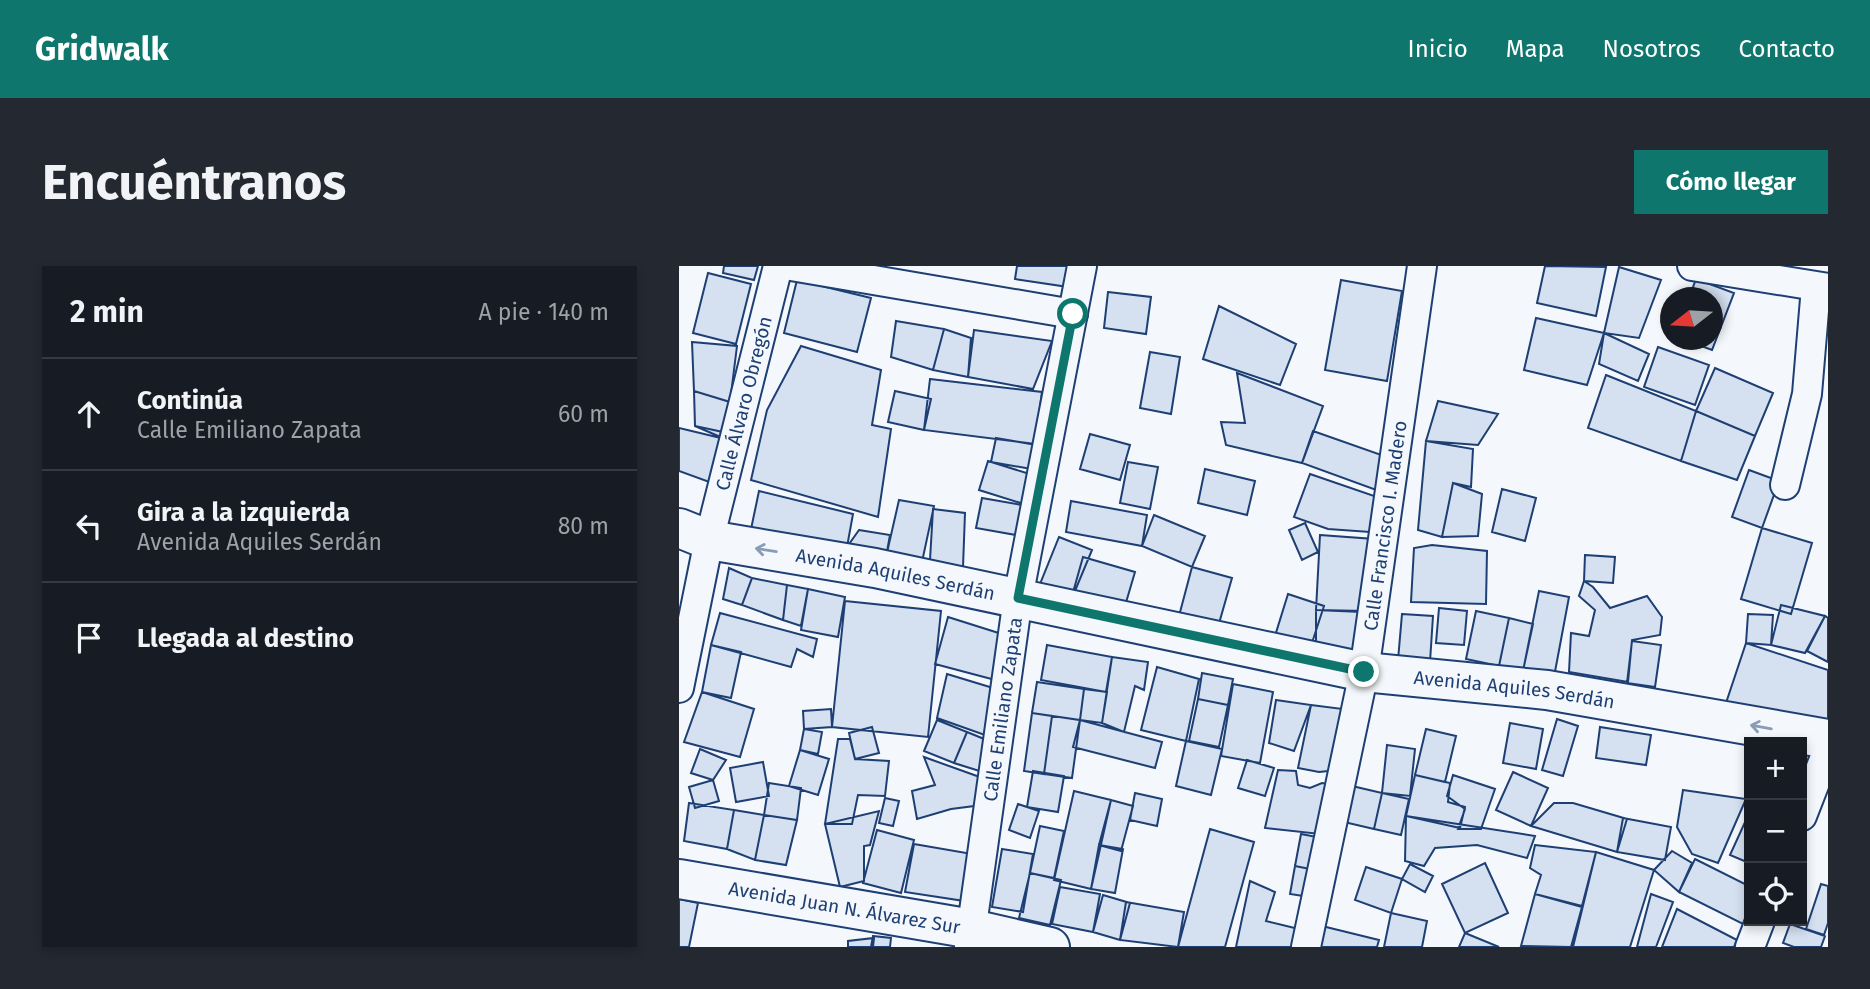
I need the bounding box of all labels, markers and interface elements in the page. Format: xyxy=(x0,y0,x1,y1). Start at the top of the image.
text: Gridwalk xyxy=(35,29,169,69)
text: Inicio xyxy=(1408,35,1468,63)
text: Mapa xyxy=(1506,35,1565,63)
text: Nosotros xyxy=(1603,35,1701,63)
text: Contacto xyxy=(1739,35,1835,63)
button: Cómo llegar xyxy=(1634,150,1828,214)
text: Encuéntranos xyxy=(42,153,346,212)
north arrow xyxy=(1660,287,1723,350)
text: 2 min xyxy=(70,294,144,330)
text: A pie · 140 m xyxy=(478,298,609,326)
route start xyxy=(1057,298,1088,329)
street label: Calle Álvaro Obregón xyxy=(711,314,777,493)
text: Continúa xyxy=(137,385,243,416)
icon: ahead xyxy=(70,395,108,433)
text: 60 m xyxy=(558,400,609,428)
text: Calle Emiliano Zapata xyxy=(137,416,362,444)
street label: Calle Francisco I. Madero xyxy=(1359,419,1412,632)
text: Gira a la izquierda xyxy=(137,497,350,528)
icon: left xyxy=(70,507,108,545)
text: 80 m xyxy=(558,512,609,540)
text: Avenida Aquiles Serdán xyxy=(137,528,382,556)
one-way arrow xyxy=(755,543,778,556)
street label: Avenida Aquiles Serdán xyxy=(794,544,997,605)
street label: Calle Emiliano Zapata xyxy=(979,616,1027,803)
icon: arrive xyxy=(70,619,108,657)
text: Llegada al destino xyxy=(137,623,354,654)
route end xyxy=(1348,656,1379,687)
street label: Avenida Aquiles Serdán xyxy=(1413,666,1617,714)
one-way arrow xyxy=(1750,720,1773,733)
map controls xyxy=(1744,737,1807,926)
button: + xyxy=(1744,737,1807,800)
button: − xyxy=(1744,800,1807,863)
button: locate xyxy=(1744,863,1807,926)
street label: Avenida Juan N. Álvarez Sur xyxy=(727,877,963,939)

